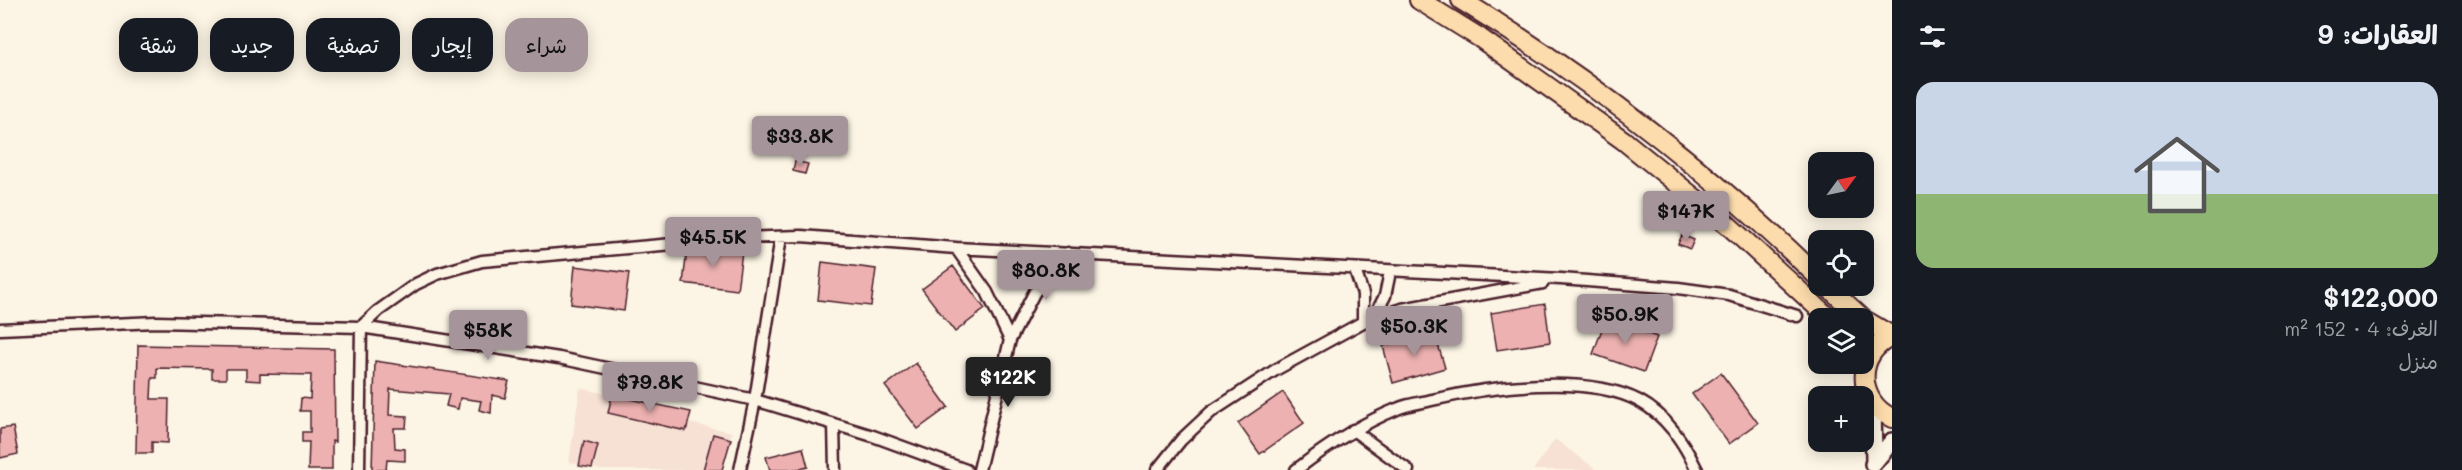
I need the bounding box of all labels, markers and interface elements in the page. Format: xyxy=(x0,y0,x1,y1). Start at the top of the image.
text: العقارات: 9 xyxy=(2318,17,2438,51)
chip: شقة xyxy=(119,18,198,72)
chip: جديد xyxy=(210,18,294,72)
chip: تصفية xyxy=(306,18,400,72)
chip: إيجار xyxy=(412,18,493,72)
chip: شراء xyxy=(505,18,588,72)
icon: filters xyxy=(1916,20,1949,53)
pin: $33.8K xyxy=(751,116,849,167)
icon: home xyxy=(2123,121,2231,229)
text: $33.8K xyxy=(766,122,834,148)
north arrow xyxy=(1808,152,1874,218)
map controls xyxy=(1808,152,1874,452)
pin: $147K xyxy=(1644,191,1728,242)
text: $147K xyxy=(1657,197,1715,223)
pin: $45.5K xyxy=(664,217,762,268)
text: $45.5K xyxy=(679,223,747,249)
button: locate xyxy=(1808,230,1874,296)
pin: $80.8K xyxy=(997,250,1095,301)
text: $80.8K xyxy=(1011,256,1081,282)
text: $122,000 xyxy=(2323,280,2438,314)
pin: $50.9K xyxy=(1576,294,1674,345)
text: $50.9K xyxy=(1591,300,1659,326)
pin: $50.3K xyxy=(1365,306,1463,357)
button: layers xyxy=(1808,308,1874,374)
pin: $58K xyxy=(452,310,524,361)
text: $50.3K xyxy=(1380,312,1448,338)
text: الغرف: 4 · 152 m² xyxy=(2284,315,2438,341)
text: $58K xyxy=(463,316,513,342)
text: منزل xyxy=(2399,348,2438,374)
pin: $122K xyxy=(966,357,1050,408)
pin: $79.8K xyxy=(601,362,699,413)
text: $122K xyxy=(980,363,1036,389)
text: $79.8K xyxy=(616,368,684,394)
button: + xyxy=(1808,386,1874,452)

